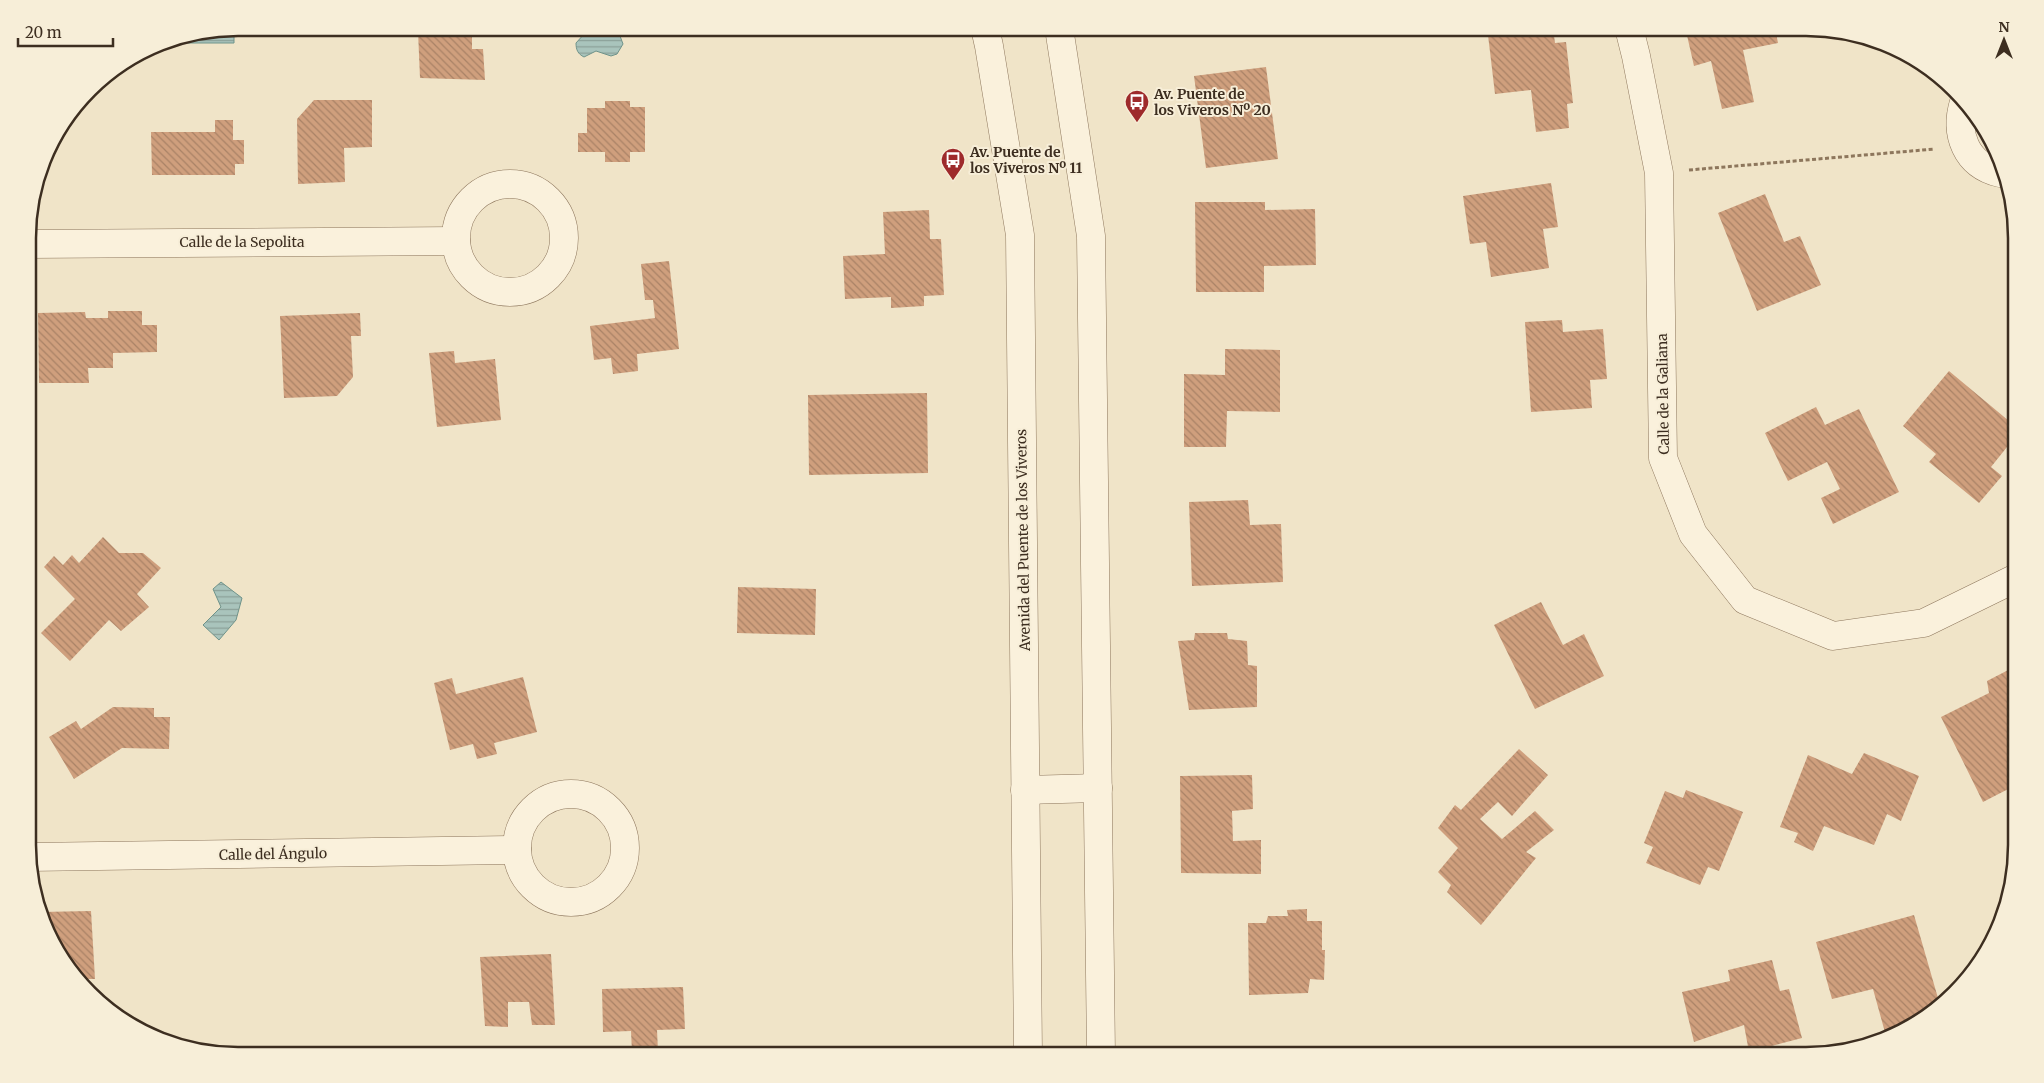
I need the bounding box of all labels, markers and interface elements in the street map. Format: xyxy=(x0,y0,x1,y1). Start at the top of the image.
scale bar xyxy=(18,15,112,47)
north arrow xyxy=(1979,15,2029,65)
text: N xyxy=(1998,18,2010,36)
text: 20 m xyxy=(25,23,62,42)
place label: Av. Puente de los Viveros Nº 20 xyxy=(1153,85,1271,119)
bus stop icon: Av. Puente de los Viveros Nº 20 xyxy=(1124,89,1150,123)
place label: Av. Puente de los Viveros Nº 11 xyxy=(969,143,1083,177)
bus stop icon: Av. Puente de los Viveros Nº 11 xyxy=(940,147,966,181)
street label: Calle de la Sepolita xyxy=(179,233,305,251)
street label: Calle de la Galiana xyxy=(1653,333,1673,455)
street label: Avenida del Puente de los Viveros xyxy=(1012,429,1034,652)
street label: Calle del Ángulo xyxy=(219,844,327,864)

